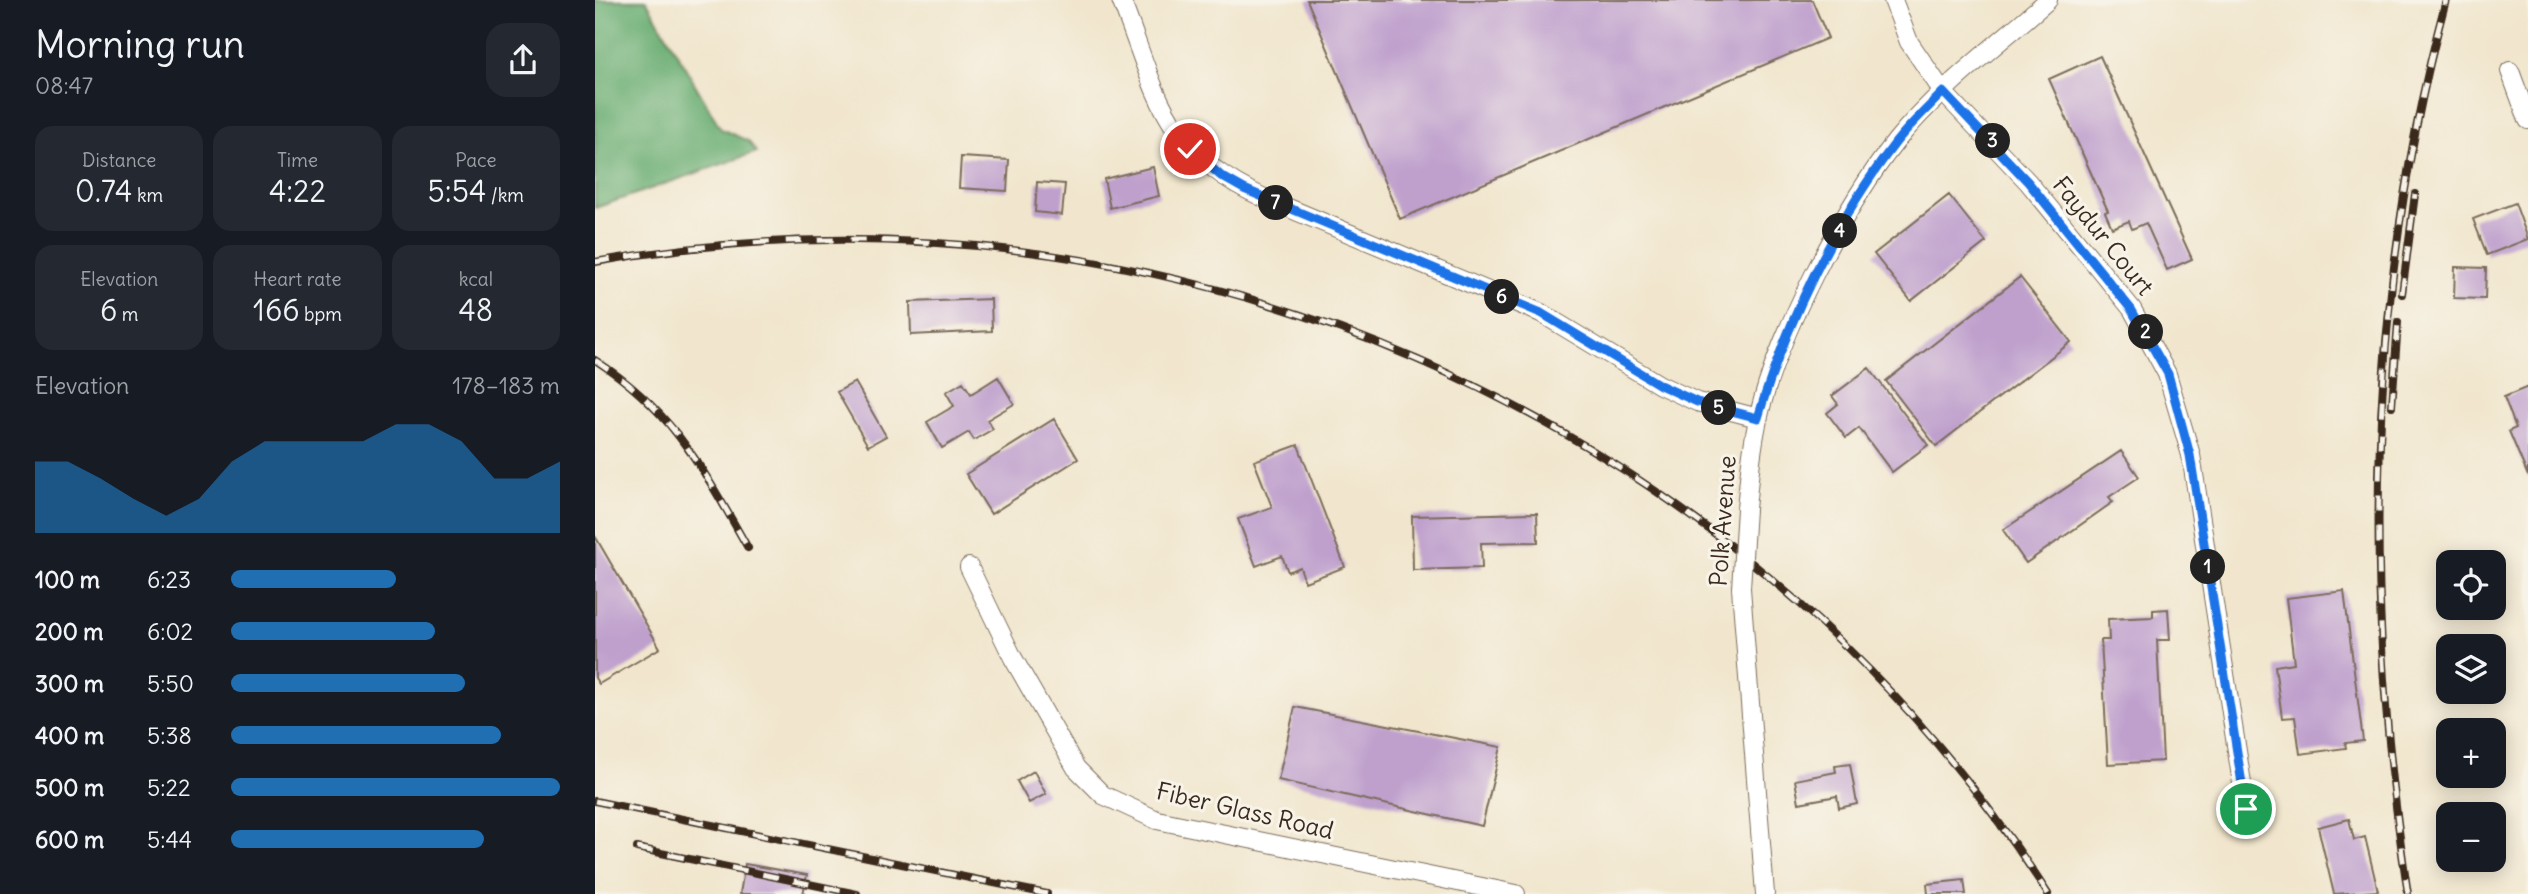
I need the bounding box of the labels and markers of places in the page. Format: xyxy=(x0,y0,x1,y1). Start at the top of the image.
pin xyxy=(1160,119,1220,179)
pin: 3 xyxy=(1975,124,2011,158)
pin: 7 xyxy=(1259,186,1293,220)
pin: 4 xyxy=(1823,214,1857,248)
pin: 6 xyxy=(1485,280,1520,314)
pin: 2 xyxy=(2129,314,2163,350)
pin: 5 xyxy=(1701,390,1737,426)
pin: 1 xyxy=(2191,550,2225,584)
pin xyxy=(2216,779,2276,839)

